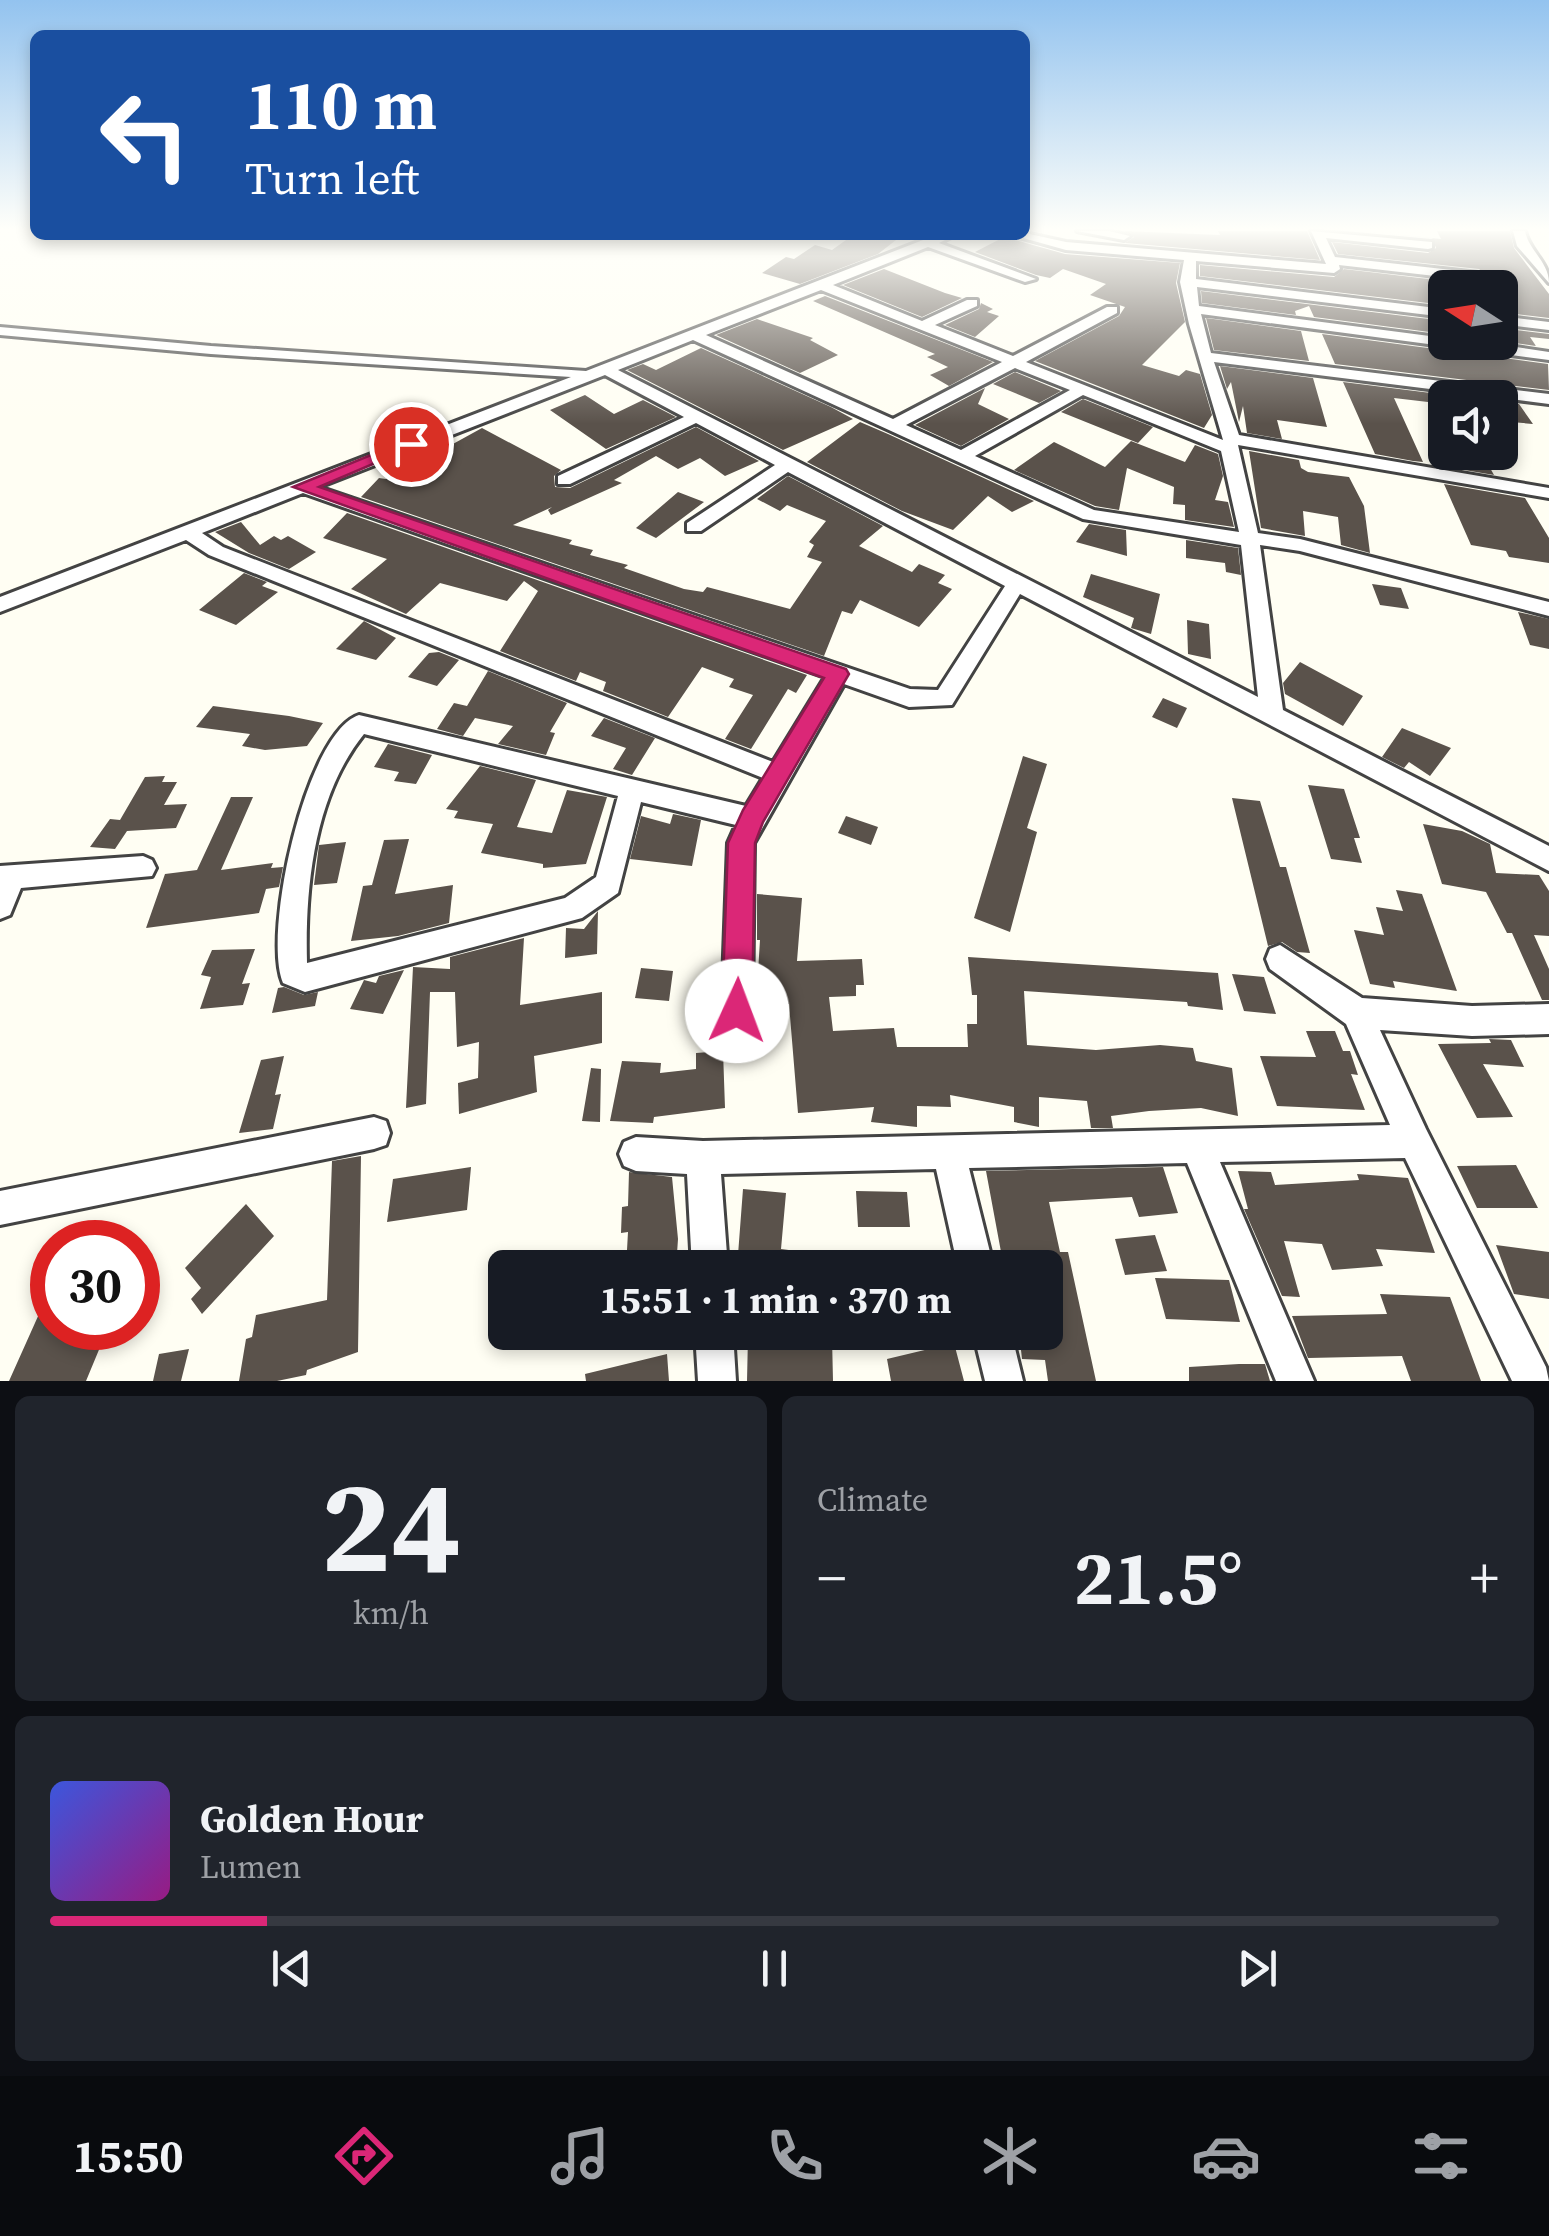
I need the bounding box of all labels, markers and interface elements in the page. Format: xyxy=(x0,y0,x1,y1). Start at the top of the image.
text: 110 m xyxy=(245,56,437,152)
icon: left xyxy=(80,70,210,200)
text: Turn left xyxy=(245,147,419,209)
north arrow xyxy=(1428,270,1518,360)
map controls xyxy=(1428,270,1518,470)
button: sound xyxy=(1428,380,1518,470)
pin xyxy=(369,402,454,487)
icon: arrive xyxy=(384,417,439,472)
position arrow xyxy=(685,959,789,1063)
speed limit sign: 30 xyxy=(30,1220,160,1350)
text: 15:51 · 1 min · 370 m xyxy=(599,1274,952,1326)
text: 24 xyxy=(321,1436,461,1615)
text: Climate xyxy=(817,1478,928,1522)
text: 21.5° xyxy=(1073,1526,1243,1629)
text: − xyxy=(817,1540,846,1615)
text: + xyxy=(1470,1540,1499,1615)
text: km/h xyxy=(353,1591,429,1635)
text: Golden Hour xyxy=(200,1793,423,1845)
text: Lumen xyxy=(200,1845,302,1889)
icon: previous xyxy=(264,1941,319,1996)
icon: pause xyxy=(747,1941,802,1996)
icon: next xyxy=(1230,1941,1285,1996)
icon: directions xyxy=(329,2121,399,2191)
icon: music xyxy=(545,2121,615,2191)
icon: phone xyxy=(760,2121,830,2191)
icon: climate xyxy=(975,2121,1045,2191)
icon: car xyxy=(1191,2121,1261,2191)
icon: filters xyxy=(1406,2121,1476,2191)
text: 15:50 xyxy=(73,2125,184,2187)

